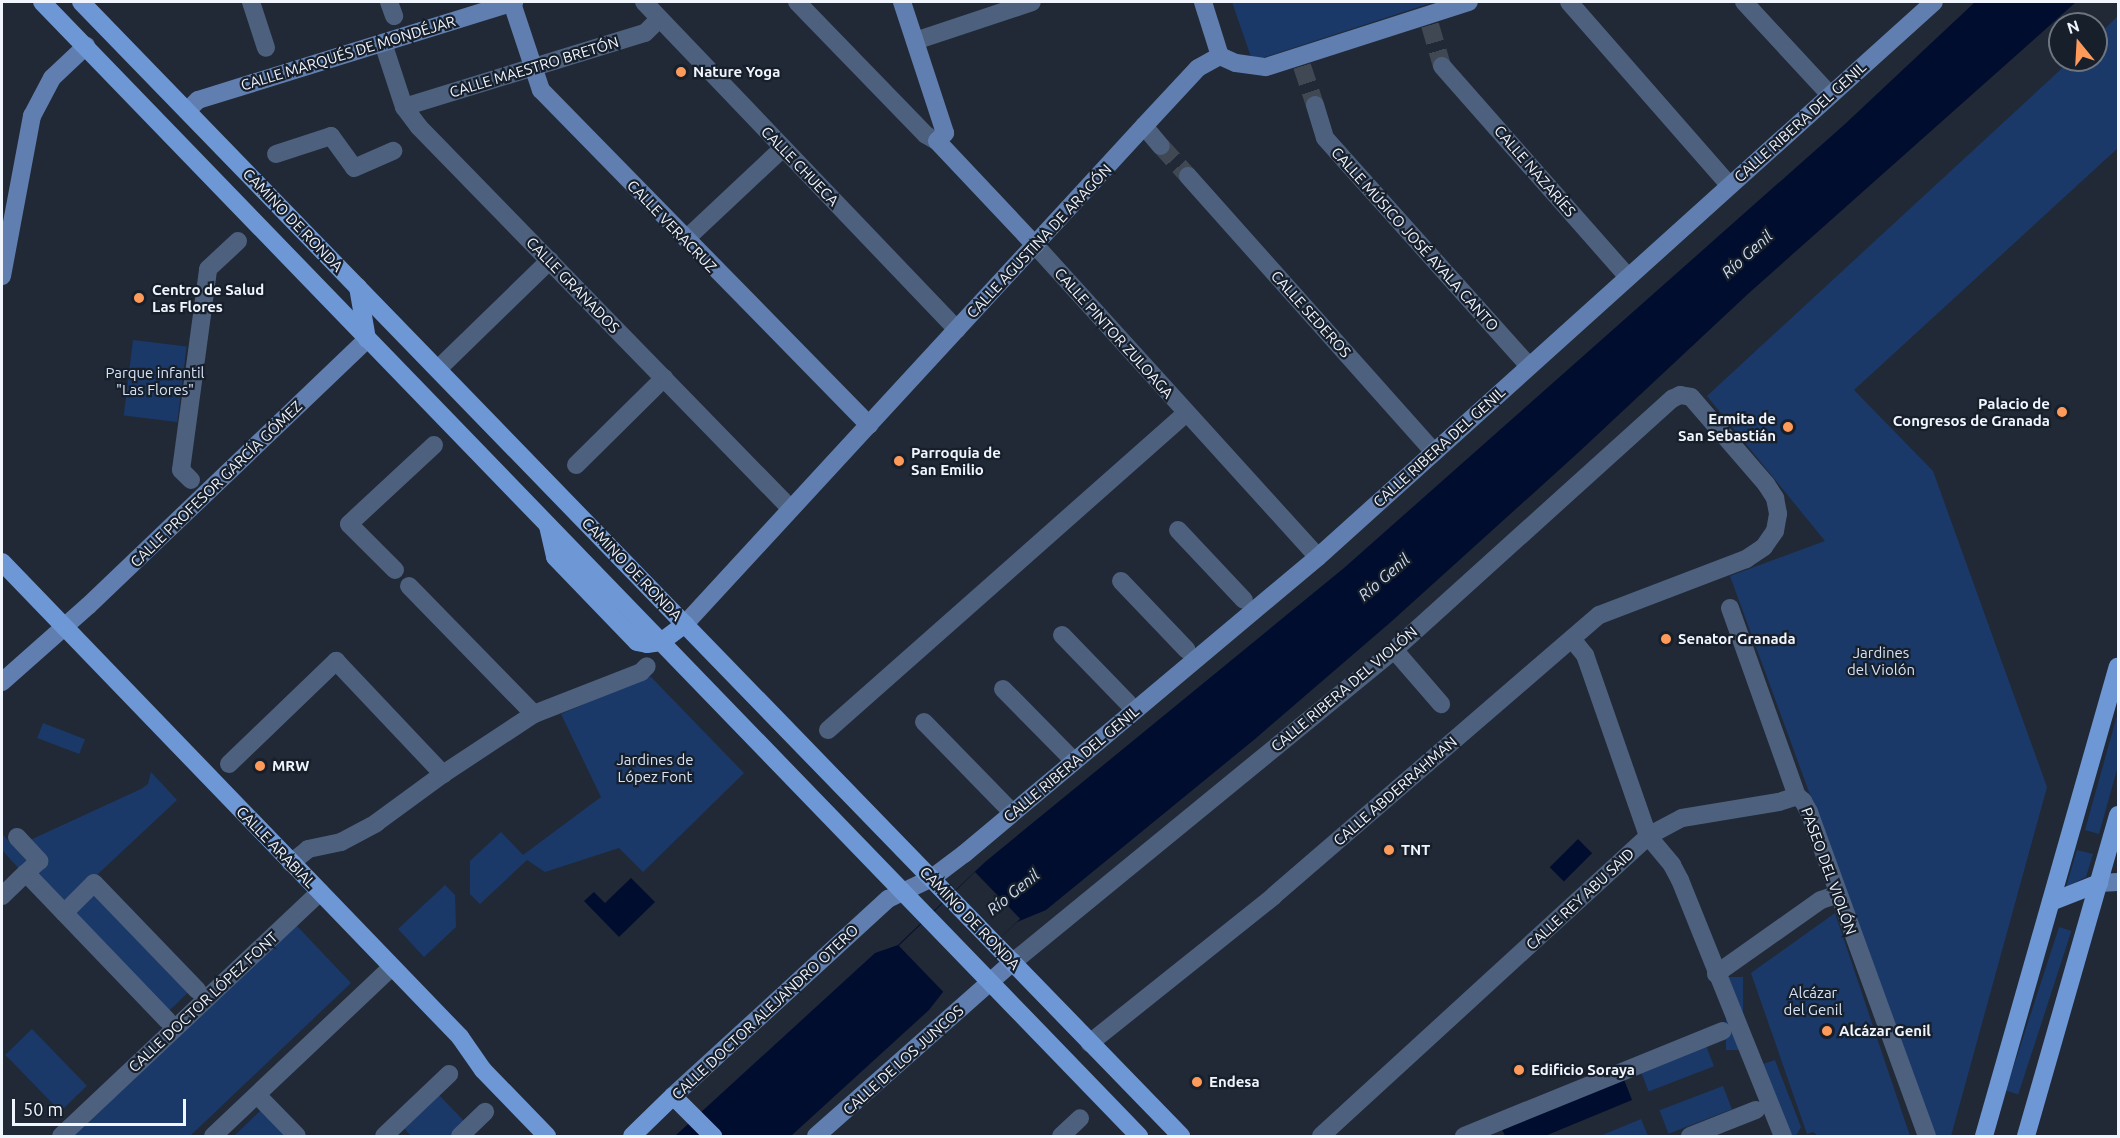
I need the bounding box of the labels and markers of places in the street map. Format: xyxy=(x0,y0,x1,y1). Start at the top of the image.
place label: Nature Yoga xyxy=(693,63,780,81)
marker: Nature Yoga xyxy=(674,65,688,79)
place label: Centro de Salud Las Flores xyxy=(152,280,264,315)
marker: Centro de Salud Las Flores xyxy=(130,289,148,307)
place label: Palacio de Congresos de Granada xyxy=(1893,394,2050,429)
marker: Palacio de Congresos de Granada xyxy=(2055,405,2069,419)
place label: Ermita de San Sebastián xyxy=(1678,409,1776,444)
marker: Ermita de San Sebastián xyxy=(1781,420,1795,434)
place label: Parroquia de San Emilio xyxy=(911,443,1001,478)
marker: Parroquia de San Emilio xyxy=(892,454,906,468)
place label: Senator Granada xyxy=(1678,630,1796,648)
marker: Senator Granada xyxy=(1659,632,1673,646)
place label: MRW xyxy=(272,757,309,775)
marker: MRW xyxy=(253,759,267,773)
place label: TNT xyxy=(1401,841,1430,859)
marker: TNT xyxy=(1382,843,1396,857)
place label: Alcázar Genil xyxy=(1839,1022,1931,1040)
marker: Alcázar Genil xyxy=(1820,1024,1834,1038)
place label: Edificio Soraya xyxy=(1531,1061,1635,1079)
marker: Edificio Soraya xyxy=(1512,1063,1526,1077)
place label: Endesa xyxy=(1209,1073,1260,1091)
marker: Endesa xyxy=(1190,1075,1204,1089)

